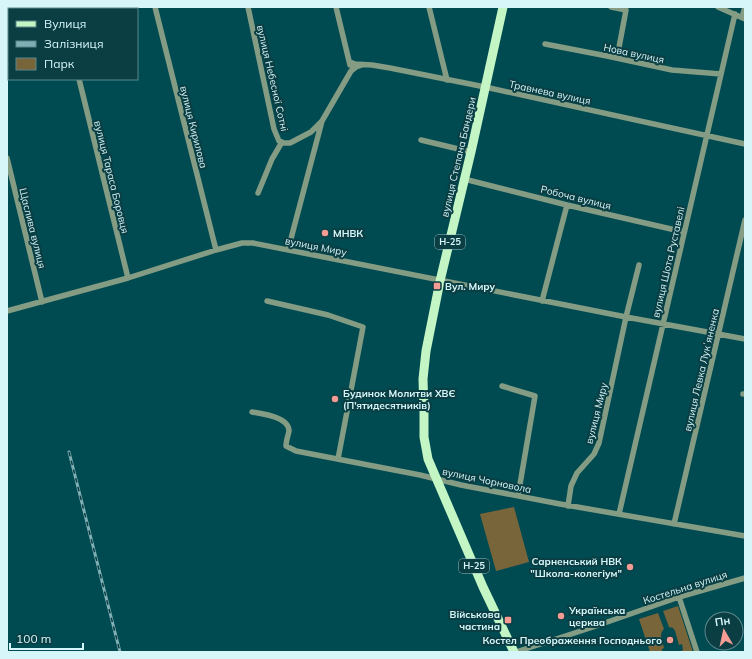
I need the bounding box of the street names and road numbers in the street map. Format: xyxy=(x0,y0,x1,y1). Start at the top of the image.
street label: вулиця Небесної Сотні xyxy=(254,24,291,133)
street label: Нова вулиця xyxy=(602,41,666,66)
street label: Травнева вулиця xyxy=(508,78,592,107)
street label: вулиця Кирилова xyxy=(177,84,210,170)
street label: вулиця Степана Бандери xyxy=(438,96,479,218)
street label: вулиця Тараса Боровця xyxy=(91,119,132,235)
street label: Робоча вулиця xyxy=(539,182,613,213)
street label: Щаслива вулиця xyxy=(16,186,49,270)
street label: вулиця Шота Руставелі xyxy=(649,205,688,319)
street label: вулиця Миру xyxy=(284,234,348,259)
road number: Н-25 xyxy=(435,235,465,249)
street label: вулиця Левка Лукʼяненка xyxy=(681,307,722,433)
street label: вулиця Миру xyxy=(583,381,611,445)
street label: вулиця Чорновола xyxy=(441,465,533,496)
road number: Н-25 xyxy=(459,559,489,573)
street label: Костельна вулиця xyxy=(641,568,729,607)

